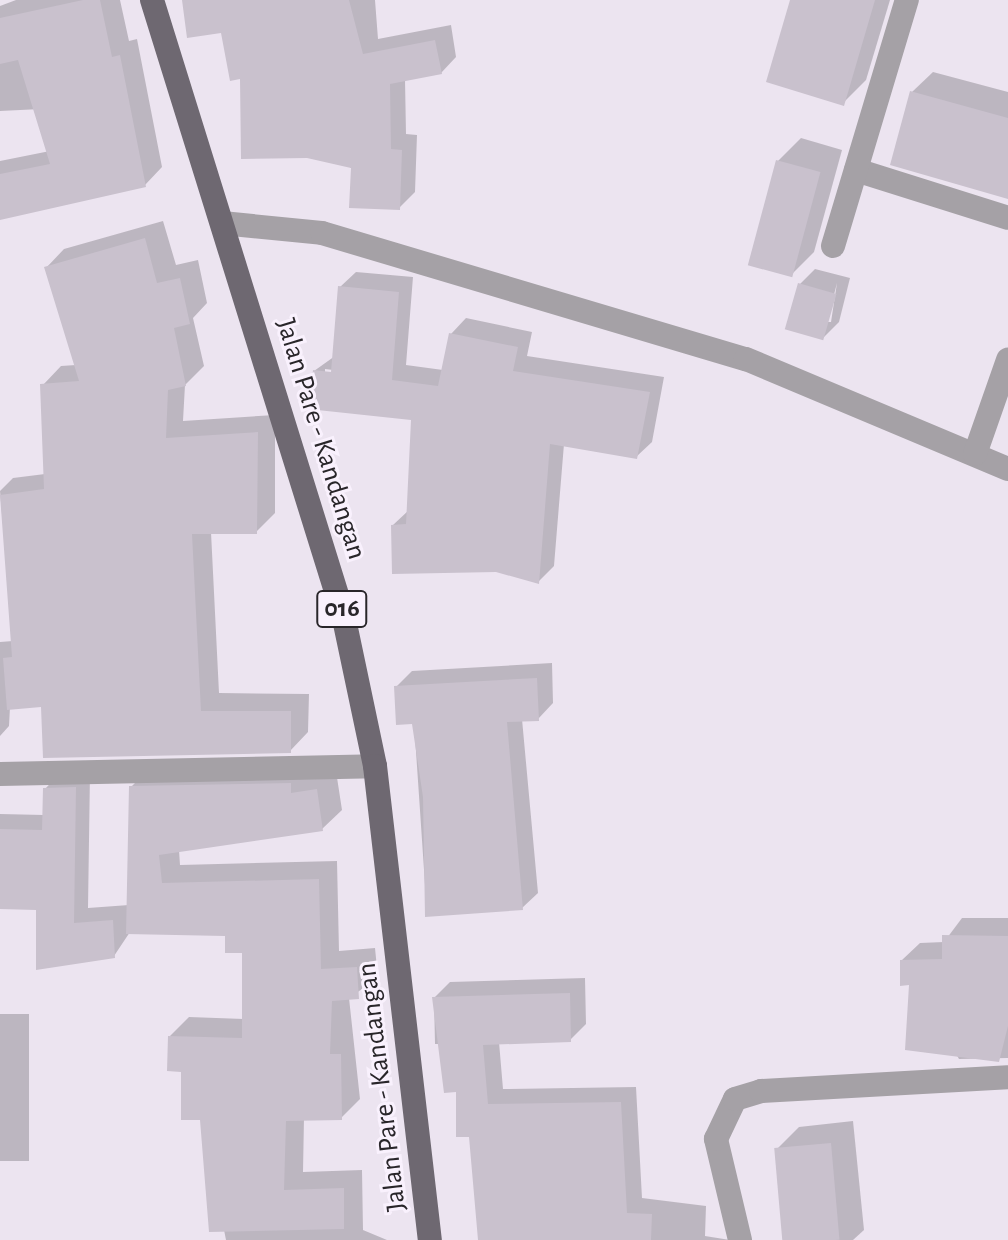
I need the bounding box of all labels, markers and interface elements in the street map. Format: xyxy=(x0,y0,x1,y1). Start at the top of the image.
street label: Jalan Pare - Kandangan xyxy=(268,315,374,563)
road number: 016 xyxy=(316,587,368,631)
street label: Jalan Pare - Kandangan xyxy=(350,961,414,1213)

